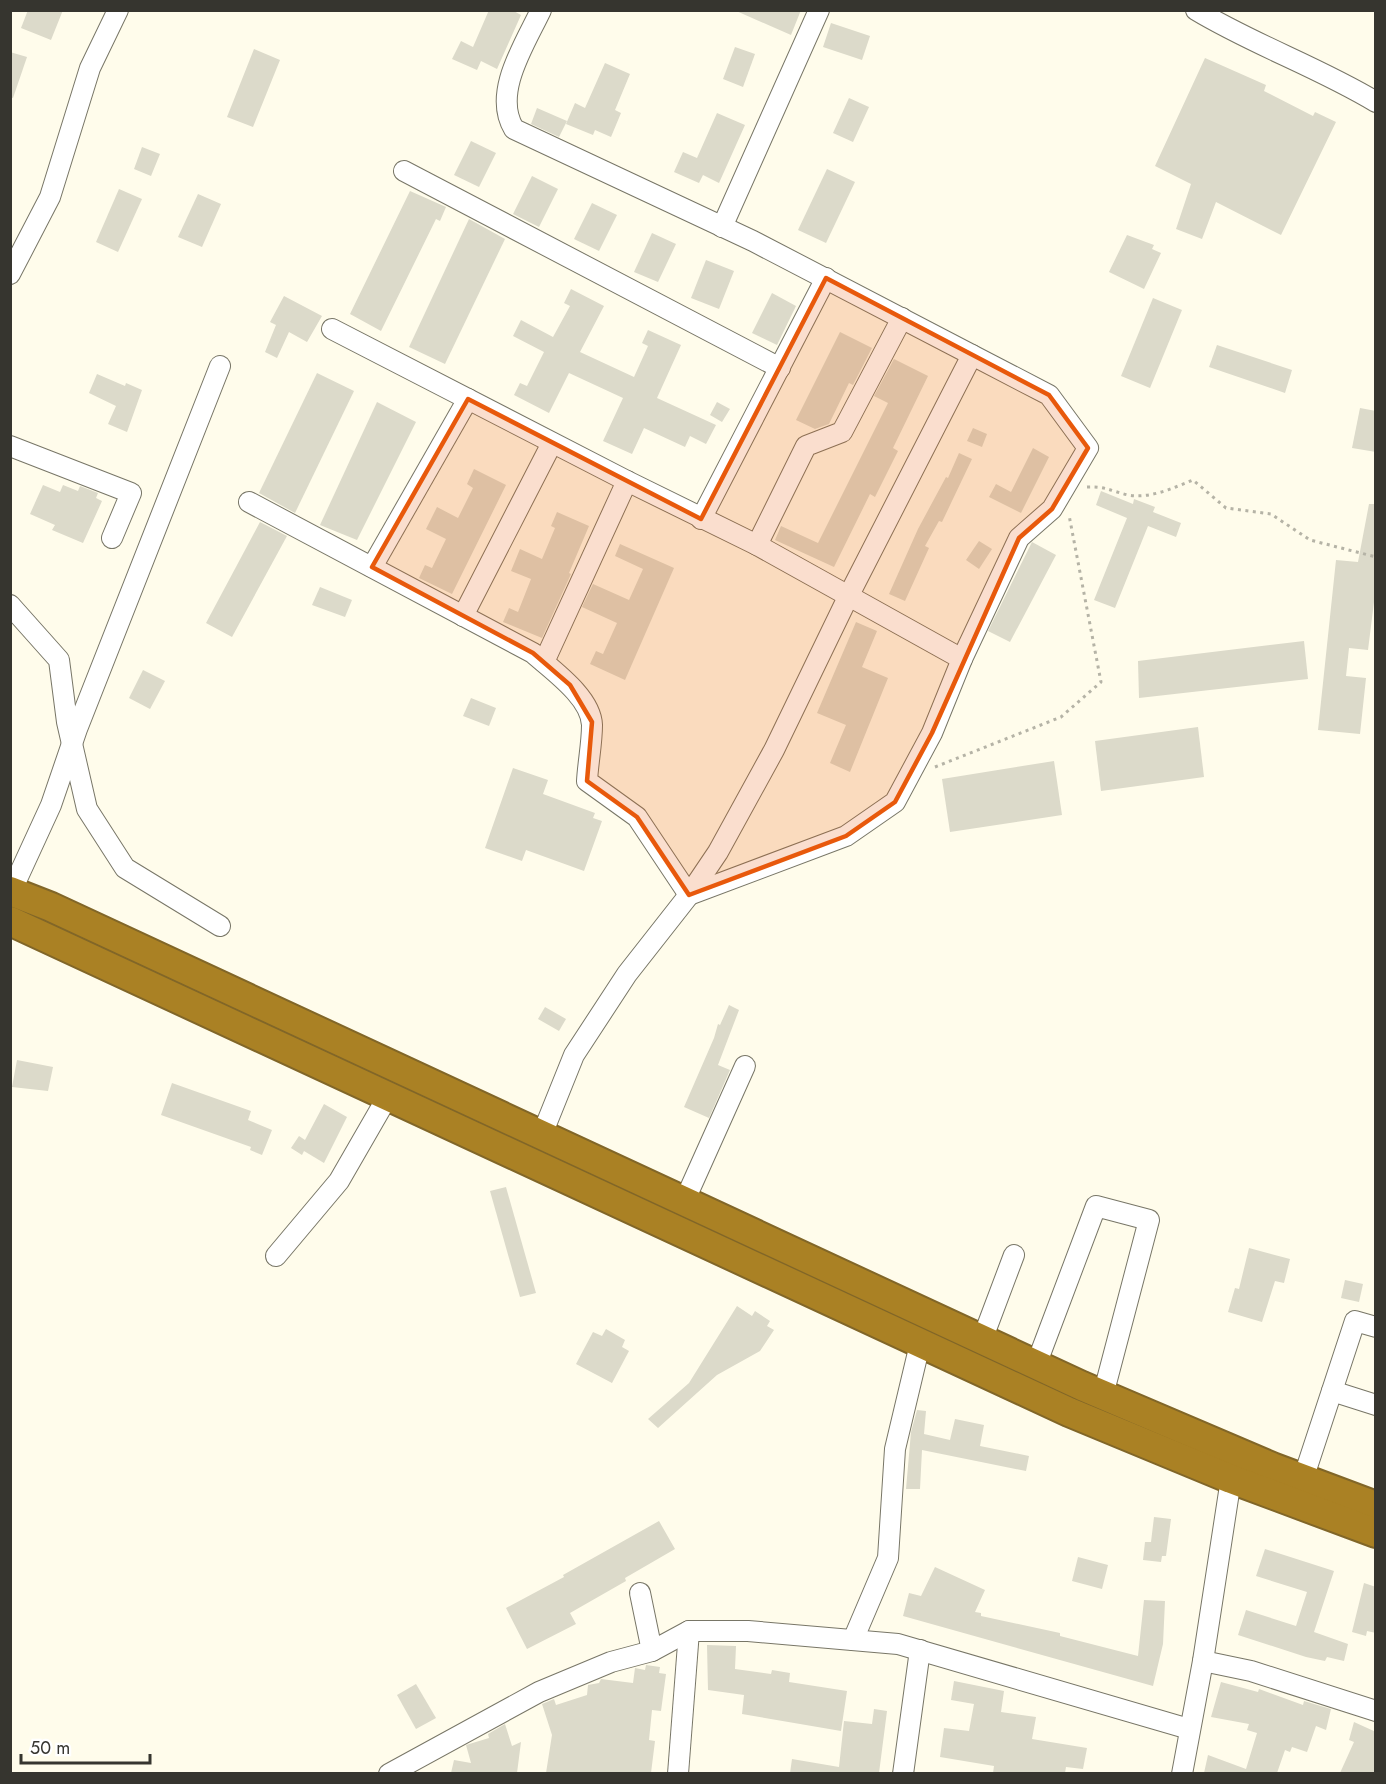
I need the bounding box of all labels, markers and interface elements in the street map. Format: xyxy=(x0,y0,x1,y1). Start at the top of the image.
scale bar xyxy=(21,1727,150,1765)
text: 50 m xyxy=(30,1735,70,1761)

